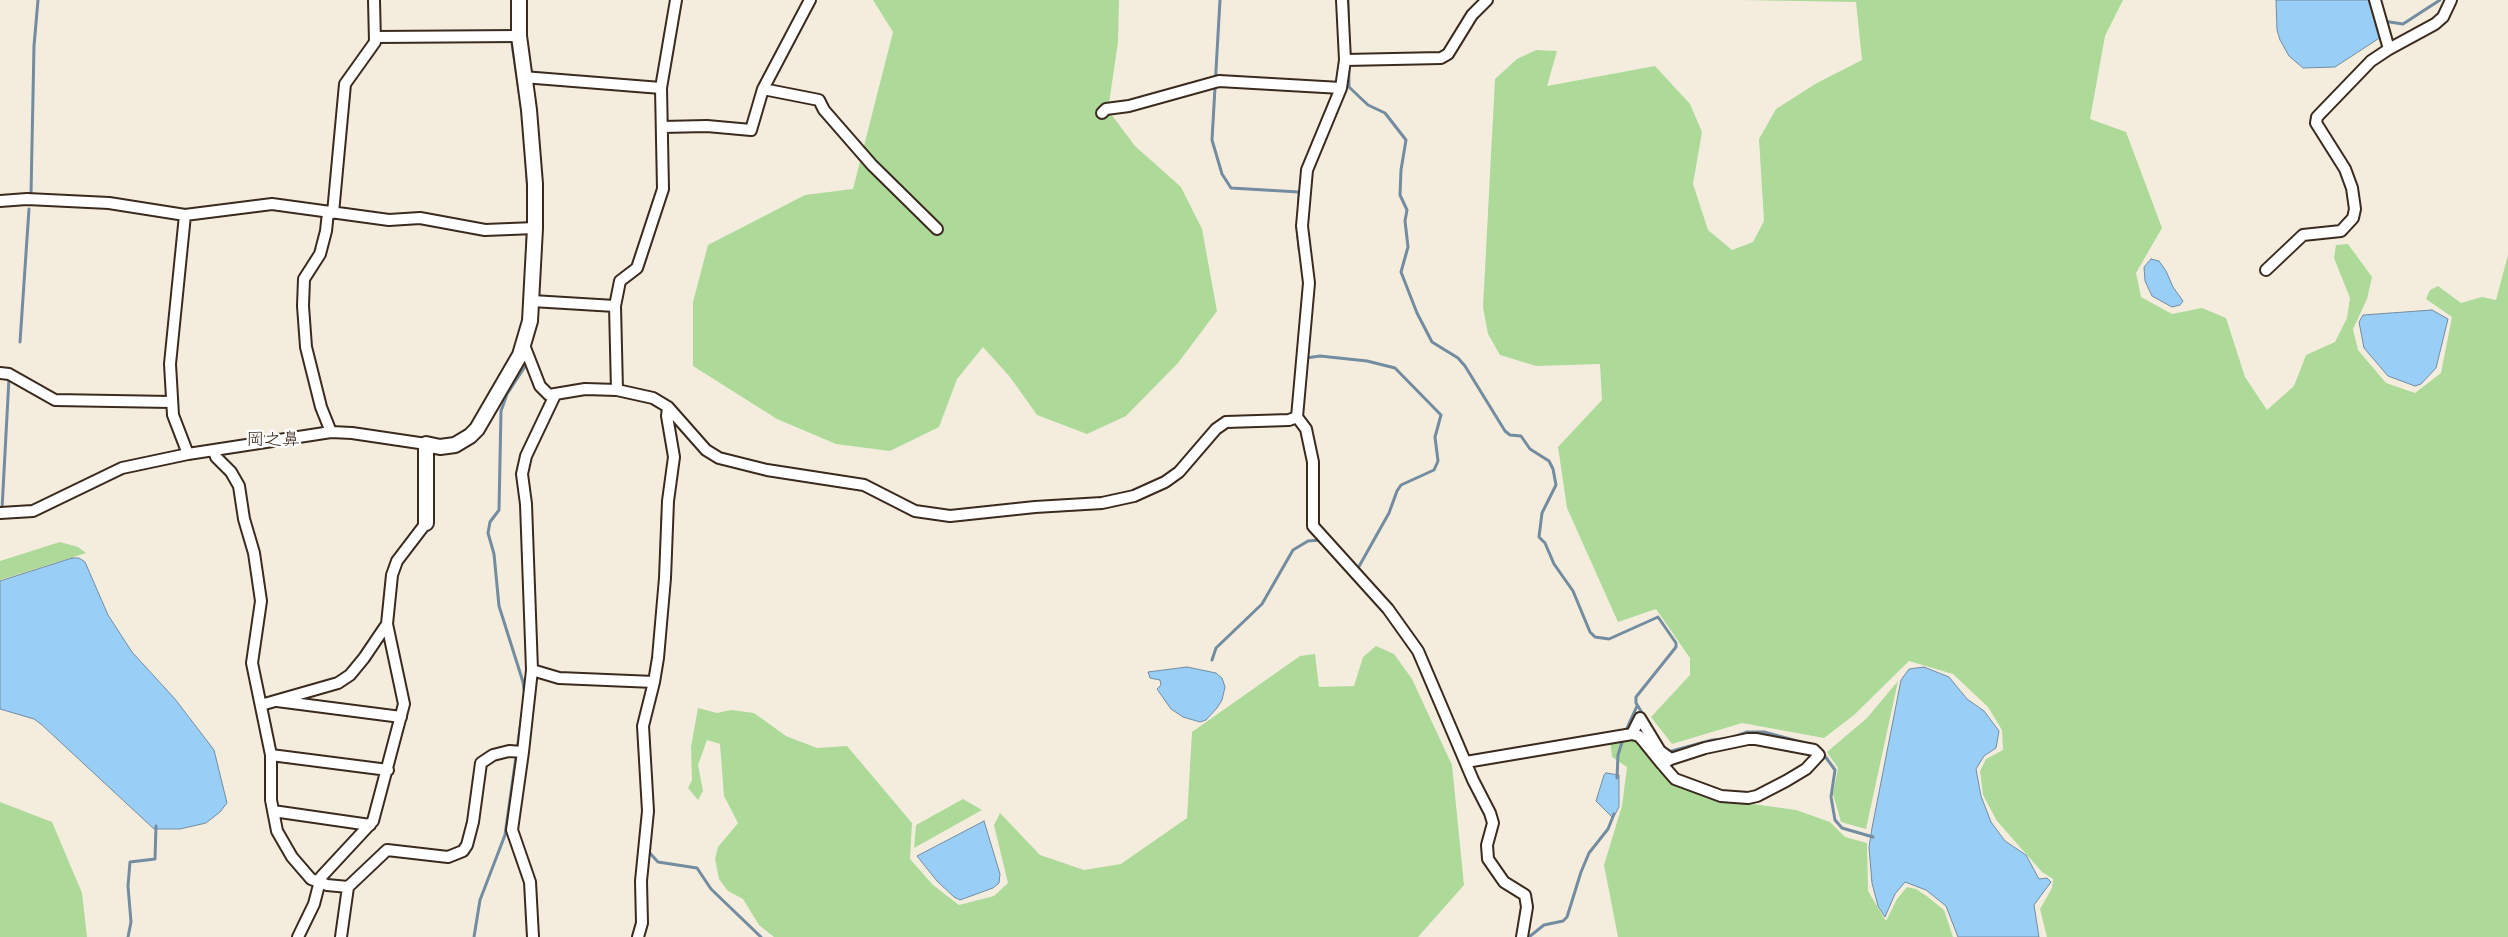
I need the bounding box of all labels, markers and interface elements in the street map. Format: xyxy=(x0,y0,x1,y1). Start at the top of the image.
district label: 岡之鼻 xyxy=(246,432,300,454)

